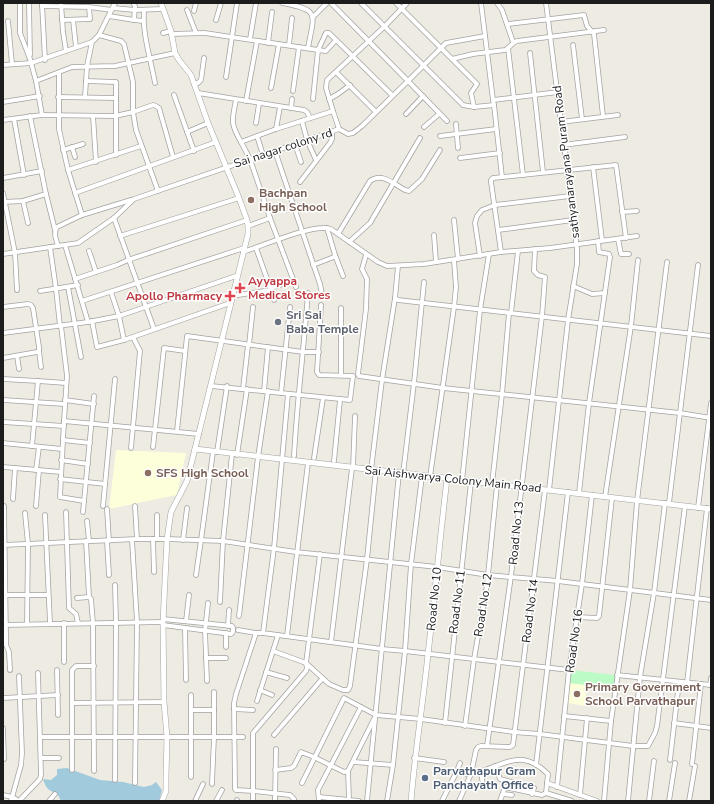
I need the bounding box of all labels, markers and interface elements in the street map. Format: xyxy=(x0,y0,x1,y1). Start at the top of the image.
street label: sathyanarayana Puram Road xyxy=(549,85,583,239)
street label: Sai nagar colony rd xyxy=(232,124,334,172)
place label: Bachpan High School xyxy=(259,185,327,215)
marker: Bachpan High School xyxy=(246,195,256,205)
place label: Ayyappa Medical Stores xyxy=(248,273,331,303)
marker: Ayyappa Medical Stores xyxy=(235,283,245,293)
place label: Apollo Pharmacy xyxy=(126,288,223,304)
marker: Apollo Pharmacy xyxy=(225,291,235,301)
place label: Sri Sai Baba Temple xyxy=(286,307,359,337)
marker: Sri Sai Baba Temple xyxy=(273,317,283,327)
street label: Sai Aishwarya Colony Main Road xyxy=(364,462,542,496)
place label: SFS High School xyxy=(156,465,249,481)
marker: SFS High School xyxy=(143,468,153,478)
street label: Road No 13 xyxy=(505,500,527,566)
street label: Road No 10 xyxy=(423,566,445,632)
street label: Road No 11 xyxy=(445,569,469,635)
street label: Road No 12 xyxy=(470,572,496,638)
street label: Road No 14 xyxy=(518,578,542,644)
street label: Road No 16 xyxy=(562,608,586,674)
place label: Primary Government School Parvathapur xyxy=(585,679,701,709)
marker: Primary Government School Parvathapur xyxy=(572,689,582,699)
place label: Parvathapur Gram Panchayath Office xyxy=(433,763,536,793)
marker: Parvathapur Gram Panchayath Office xyxy=(420,773,430,783)

